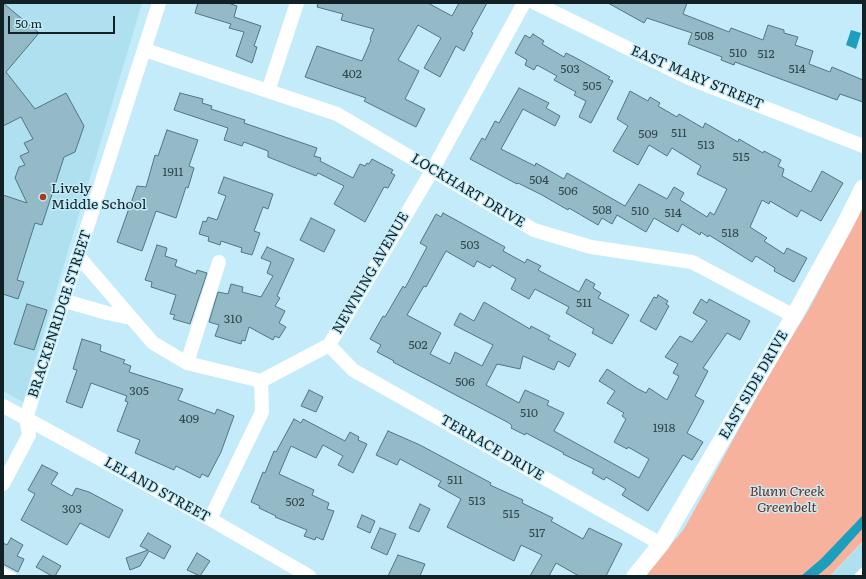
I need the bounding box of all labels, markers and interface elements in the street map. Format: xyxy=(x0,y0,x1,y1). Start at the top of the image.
scale bar xyxy=(10,8,117,34)
text: 50 m xyxy=(15,14,42,32)
house number: 508 xyxy=(694,29,714,43)
street label: EAST MARY STREET xyxy=(628,42,766,114)
house number: 510 xyxy=(729,46,747,60)
house number: 512 xyxy=(757,47,775,61)
house number: 503 xyxy=(560,62,580,76)
house number: 514 xyxy=(788,62,806,76)
house number: 402 xyxy=(342,67,362,81)
house number: 505 xyxy=(582,79,602,93)
house number: 511 xyxy=(671,126,687,140)
house number: 509 xyxy=(638,127,658,141)
house number: 513 xyxy=(697,138,715,152)
street label: LOCKHART DRIVE xyxy=(408,150,528,232)
house number: 515 xyxy=(732,150,750,164)
house number: 1911 xyxy=(163,165,183,179)
house number: 504 xyxy=(529,173,549,187)
place label: Lively Middle School xyxy=(51,181,147,214)
house number: 506 xyxy=(558,184,578,198)
marker: Lively Middle School xyxy=(38,192,48,202)
house number: 508 xyxy=(592,203,612,217)
house number: 510 xyxy=(631,204,649,218)
house number: 514 xyxy=(664,206,682,220)
street label: NEWNING AVENUE xyxy=(329,209,413,337)
house number: 518 xyxy=(721,226,739,240)
street label: BRACKENRIDGE STREET xyxy=(25,228,95,400)
house number: 503 xyxy=(460,238,480,252)
house number: 511 xyxy=(576,296,592,310)
house number: 310 xyxy=(224,312,242,326)
street label: EAST SIDE DRIVE xyxy=(716,328,792,442)
house number: 502 xyxy=(409,338,427,352)
house number: 506 xyxy=(455,375,475,389)
house number: 305 xyxy=(129,384,149,398)
house number: 510 xyxy=(520,406,538,420)
street label: TERRACE DRIVE xyxy=(437,411,547,485)
house number: 409 xyxy=(179,412,199,426)
house number: 1918 xyxy=(653,421,675,435)
street label: LELAND STREET xyxy=(101,454,213,526)
house number: 511 xyxy=(447,473,463,487)
park label: Blunn Creek Greenbelt xyxy=(749,484,825,516)
house number: 513 xyxy=(468,494,486,508)
house number: 502 xyxy=(286,495,304,509)
house number: 303 xyxy=(62,502,82,516)
house number: 515 xyxy=(502,507,520,521)
house number: 517 xyxy=(529,526,545,540)

